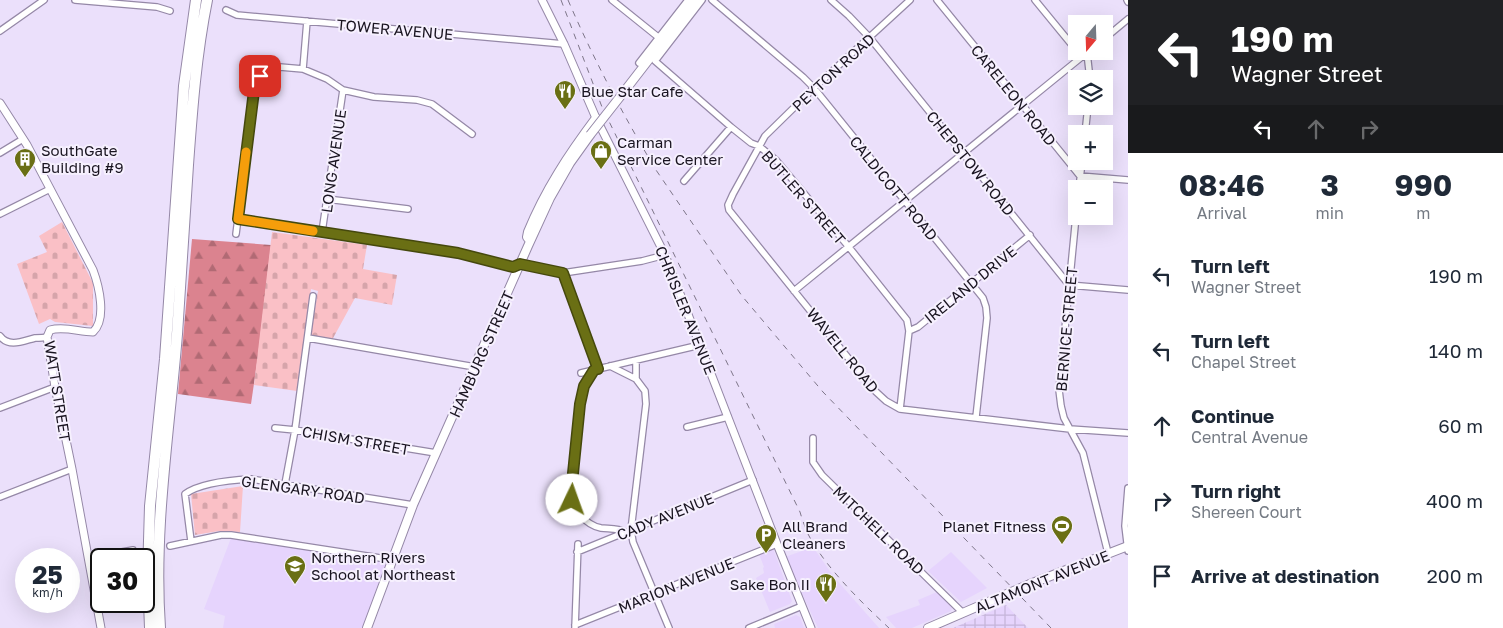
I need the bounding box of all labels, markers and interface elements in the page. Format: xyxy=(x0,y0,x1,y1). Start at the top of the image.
street label: TOWER AVENUE xyxy=(336,15,454,43)
north arrow xyxy=(1068,15,1112,60)
map controls xyxy=(1068,15,1113,225)
text: 190 m xyxy=(1231,18,1333,60)
icon: left xyxy=(1148,20,1213,85)
street label: PEYTON ROAD xyxy=(788,29,878,115)
street label: CARELEON ROAD xyxy=(968,41,1060,149)
pin xyxy=(239,55,281,97)
text: Wagner Street xyxy=(1231,60,1383,87)
icon: arrive xyxy=(246,62,274,90)
button: layers xyxy=(1068,70,1113,115)
restaurant icon: Blue Star Cafe xyxy=(553,79,577,110)
place label: Blue Star Cafe xyxy=(581,82,684,100)
street label: CHEPSTOW ROAD xyxy=(923,107,1019,219)
street label: LONG AVENUE xyxy=(317,108,349,214)
icon: left xyxy=(1249,115,1277,143)
icon: ahead xyxy=(1302,115,1330,143)
icon: right xyxy=(1355,115,1383,143)
button: + xyxy=(1068,125,1113,170)
street label: CALDICOTT ROAD xyxy=(846,132,942,244)
place label: Carman Service Center xyxy=(617,133,723,168)
shop icon: Carman Service Center xyxy=(589,139,613,170)
place label: SouthGate Building #9 xyxy=(41,141,124,176)
street label: BUTLER STREET xyxy=(758,146,850,248)
building icon: SouthGate Building #9 xyxy=(13,147,37,178)
text: 08:46 xyxy=(1179,167,1265,203)
text: 3 xyxy=(1321,167,1339,203)
text: 990 xyxy=(1395,167,1452,203)
button: − xyxy=(1068,180,1113,225)
text: Arrival xyxy=(1197,203,1247,223)
text: min xyxy=(1316,203,1344,223)
text: m xyxy=(1416,203,1431,223)
street label: IRELAND DRIVE xyxy=(920,241,1020,327)
street label: CHRISLER AVENUE xyxy=(652,243,720,377)
text: Turn left xyxy=(1191,254,1270,277)
icon: left xyxy=(1148,262,1176,290)
text: 190 m xyxy=(1429,264,1483,287)
street label: BERNICE STREET xyxy=(1052,266,1080,392)
text: Wagner Street xyxy=(1191,277,1301,297)
street label: HAMBURG STREET xyxy=(445,288,517,420)
street label: WAVELL ROAD xyxy=(803,304,883,396)
text: Turn left xyxy=(1191,329,1270,352)
icon: left xyxy=(1148,337,1176,365)
street label: WATT STREET xyxy=(41,339,75,443)
text: 140 m xyxy=(1429,339,1483,362)
text: Chapel Street xyxy=(1191,352,1296,372)
text: Continue xyxy=(1191,404,1274,427)
icon: ahead xyxy=(1148,412,1176,440)
text: 60 m xyxy=(1438,414,1483,437)
street label: CHISM STREET xyxy=(301,422,411,458)
text: Central Avenue xyxy=(1191,427,1308,447)
street label: GLENGARY ROAD xyxy=(240,471,366,507)
position arrow xyxy=(545,473,597,525)
text: Turn right xyxy=(1191,479,1281,502)
street label: MITCHELL ROAD xyxy=(830,482,928,578)
icon: right xyxy=(1148,487,1176,515)
street label: CADY AVENUE xyxy=(614,488,716,544)
text: 400 m xyxy=(1426,489,1483,512)
text: Shereen Court xyxy=(1191,502,1302,522)
sports icon: Planet Fitness xyxy=(1050,514,1074,545)
place label: All Brand Cleaners xyxy=(782,517,848,552)
place label: Planet Fitness xyxy=(942,517,1046,535)
parking icon: All Brand Cleaners xyxy=(754,523,778,554)
street label: ALTAMONT AVENUE xyxy=(972,546,1112,616)
speed limit sign: 30 xyxy=(90,548,155,613)
place label: Northern Rivers School at Northeast xyxy=(311,548,456,583)
school or university icon: Northern Rivers School at Northeast xyxy=(283,554,307,585)
street label: MARION AVENUE xyxy=(615,554,737,616)
text: 25 xyxy=(32,559,63,590)
icon: arrive xyxy=(1148,562,1176,590)
text: Arrive at destination xyxy=(1191,564,1379,587)
text: 200 m xyxy=(1427,564,1483,587)
restaurant icon: Sake Bon II xyxy=(814,572,838,603)
place label: Sake Bon II xyxy=(730,575,810,593)
text: km/h xyxy=(32,585,63,600)

